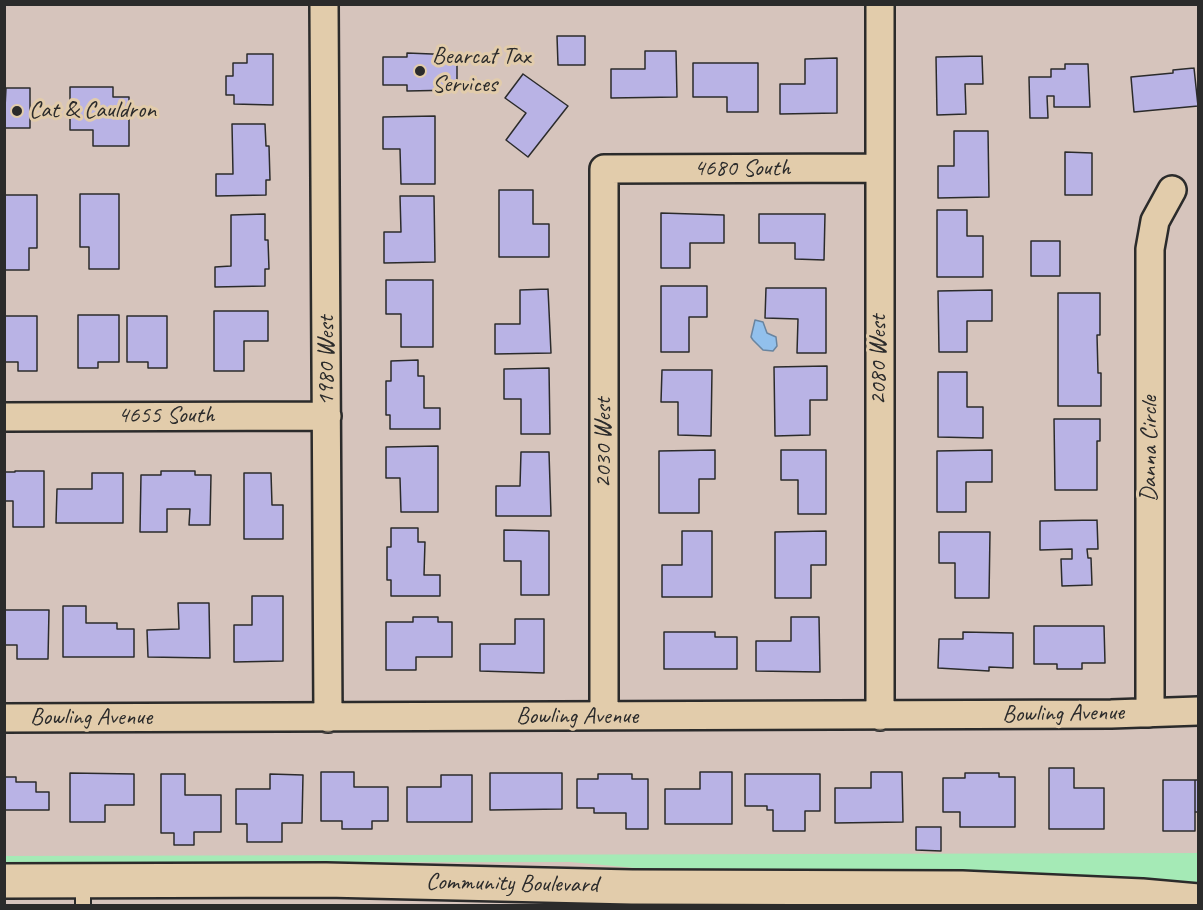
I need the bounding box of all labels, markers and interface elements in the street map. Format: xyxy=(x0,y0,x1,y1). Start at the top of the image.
place label: Bearcat Tax Services xyxy=(432,43,530,99)
marker: Bearcat Tax Services xyxy=(413,64,427,78)
place label: Cat & Cauldron xyxy=(29,97,156,125)
marker: Cat & Cauldron xyxy=(10,104,24,118)
street label: 4680 South xyxy=(694,155,790,183)
street label: 2080 West xyxy=(865,315,893,405)
street label: 1980 West xyxy=(313,316,341,406)
street label: Danna Circle xyxy=(1136,396,1164,502)
street label: 2030 West xyxy=(590,398,618,488)
street label: 4655 South xyxy=(118,402,214,430)
street label: Bowling Avenue xyxy=(1002,699,1124,729)
street label: Bowling Avenue xyxy=(516,703,638,731)
street label: Bowling Avenue xyxy=(30,704,152,732)
street label: Community Boulevard xyxy=(426,868,598,900)

